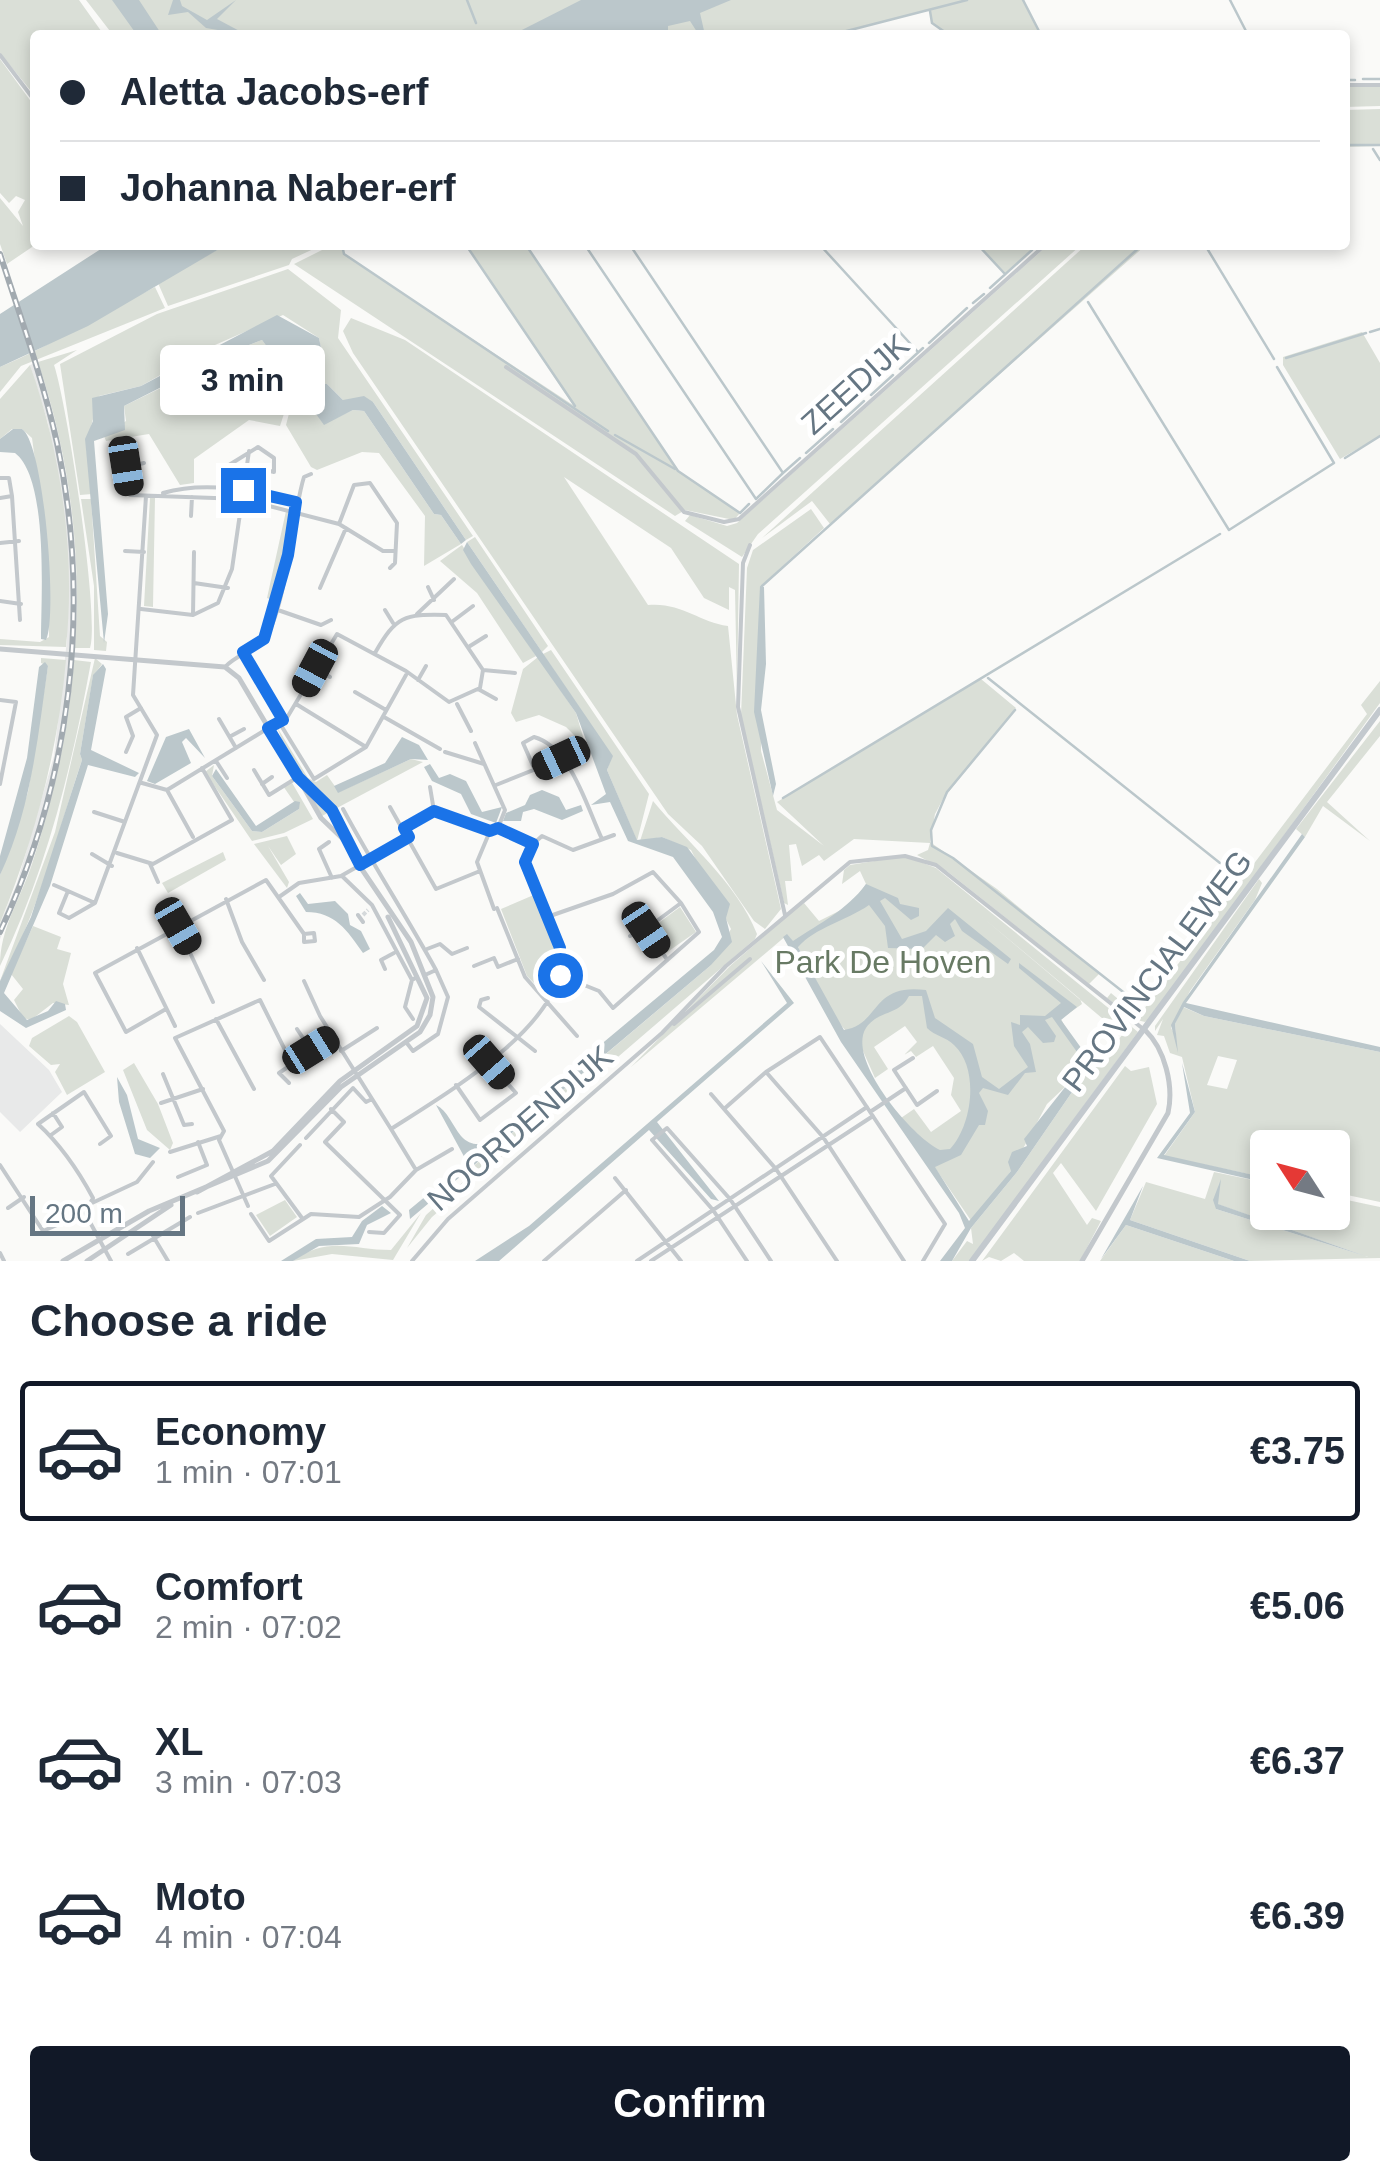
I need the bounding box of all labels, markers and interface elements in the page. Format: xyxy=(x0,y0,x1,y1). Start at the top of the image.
text: Aletta Jacobs-erf xyxy=(120,71,428,113)
text: Johanna Naber-erf xyxy=(120,167,456,209)
street label: ZEEDIJK xyxy=(794,327,916,441)
callout: 3 min xyxy=(160,345,326,415)
text: 3 min xyxy=(201,362,284,398)
car xyxy=(106,434,146,498)
route end xyxy=(221,468,266,513)
car xyxy=(288,634,342,702)
car xyxy=(527,732,595,784)
street label: PROVINCIALEWEG xyxy=(1055,844,1259,1098)
car xyxy=(150,893,206,959)
car xyxy=(617,897,675,963)
park label: Park De Hoven xyxy=(775,944,991,980)
route start xyxy=(538,953,583,998)
car xyxy=(278,1021,344,1079)
car xyxy=(458,1030,520,1094)
street label: NOORDENDIJK xyxy=(420,1038,620,1218)
north arrow xyxy=(1250,1130,1350,1230)
map controls xyxy=(1250,1130,1350,1230)
scale bar xyxy=(30,1191,185,1236)
text: 200 m xyxy=(45,1198,123,1229)
text: Choose a ride xyxy=(30,1295,328,1346)
icon: car xyxy=(35,1406,125,1496)
text: Economy xyxy=(155,1411,326,1453)
text: €3.75 xyxy=(1250,1430,1345,1472)
text: 1 min · 07:01 xyxy=(155,1454,342,1490)
icon: car xyxy=(35,1561,125,1651)
text: Comfort xyxy=(155,1566,303,1608)
text: €5.06 xyxy=(1250,1585,1345,1627)
text: 2 min · 07:02 xyxy=(155,1609,342,1645)
icon: car xyxy=(35,1716,125,1806)
text: XL xyxy=(155,1721,204,1763)
text: €6.37 xyxy=(1250,1740,1345,1782)
text: 3 min · 07:03 xyxy=(155,1764,342,1800)
icon: car xyxy=(35,1871,125,1961)
text: Moto xyxy=(155,1876,246,1918)
text: €6.39 xyxy=(1250,1895,1345,1937)
text: 4 min · 07:04 xyxy=(155,1919,342,1955)
button: Confirm xyxy=(30,2046,1350,2161)

